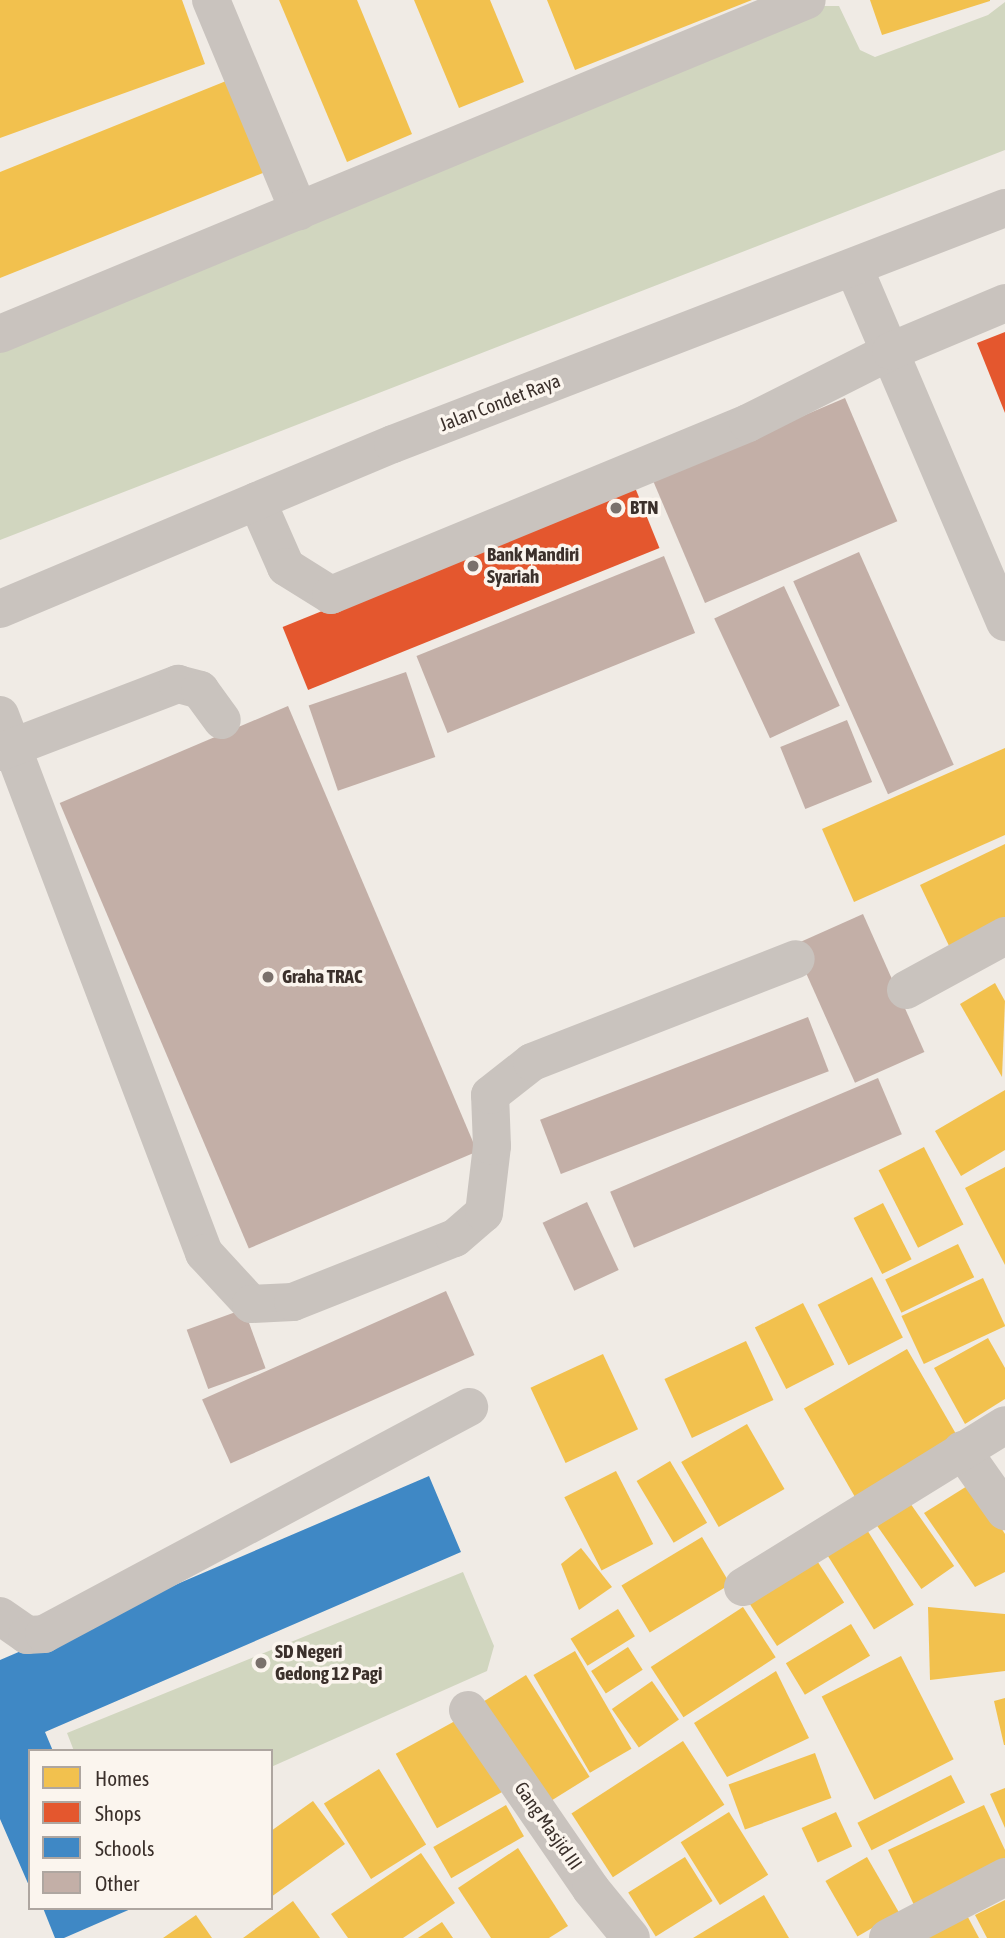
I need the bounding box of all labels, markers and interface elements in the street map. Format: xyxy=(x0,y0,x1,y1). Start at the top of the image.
street label: Jalan Condet Raya xyxy=(436,369,564,437)
place label: BTN xyxy=(630,497,659,519)
marker: BTN xyxy=(608,500,624,516)
place label: Bank Mandiri Syariah xyxy=(487,544,579,588)
marker: Bank Mandiri Syariah xyxy=(465,558,481,574)
place label: Graha TRAC xyxy=(282,966,362,988)
marker: Graha TRAC xyxy=(260,969,276,985)
place label: SD Negeri Gedong 12 Pagi xyxy=(275,1641,382,1685)
marker: SD Negeri Gedong 12 Pagi xyxy=(253,1655,269,1671)
legend xyxy=(28,1749,273,1910)
text: Homes xyxy=(95,1766,149,1790)
street label: Gang Masjid III xyxy=(509,1778,587,1874)
text: Shops xyxy=(95,1801,141,1825)
text: Schools xyxy=(95,1836,155,1860)
text: Other xyxy=(95,1871,139,1895)

